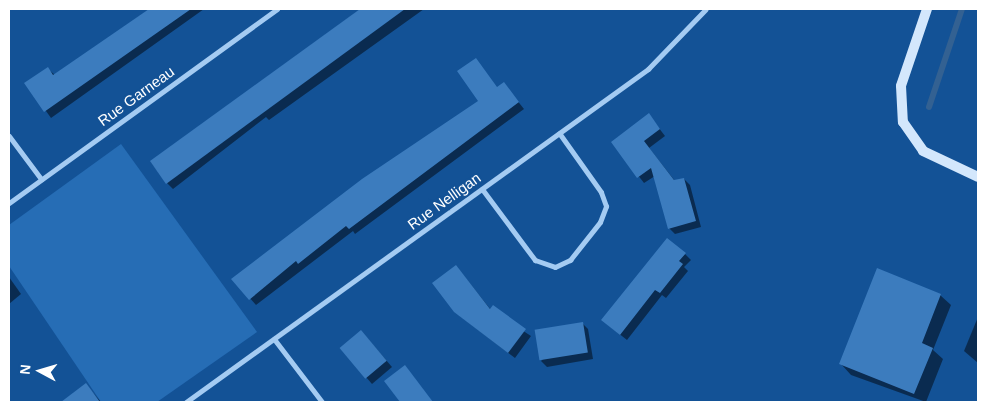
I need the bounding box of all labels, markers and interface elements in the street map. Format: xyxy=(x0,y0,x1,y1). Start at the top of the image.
street label: Rue Garneau xyxy=(94,62,178,130)
street label: Rue Nelligan xyxy=(404,168,484,234)
north arrow xyxy=(15,346,65,396)
text: N xyxy=(17,364,34,375)

